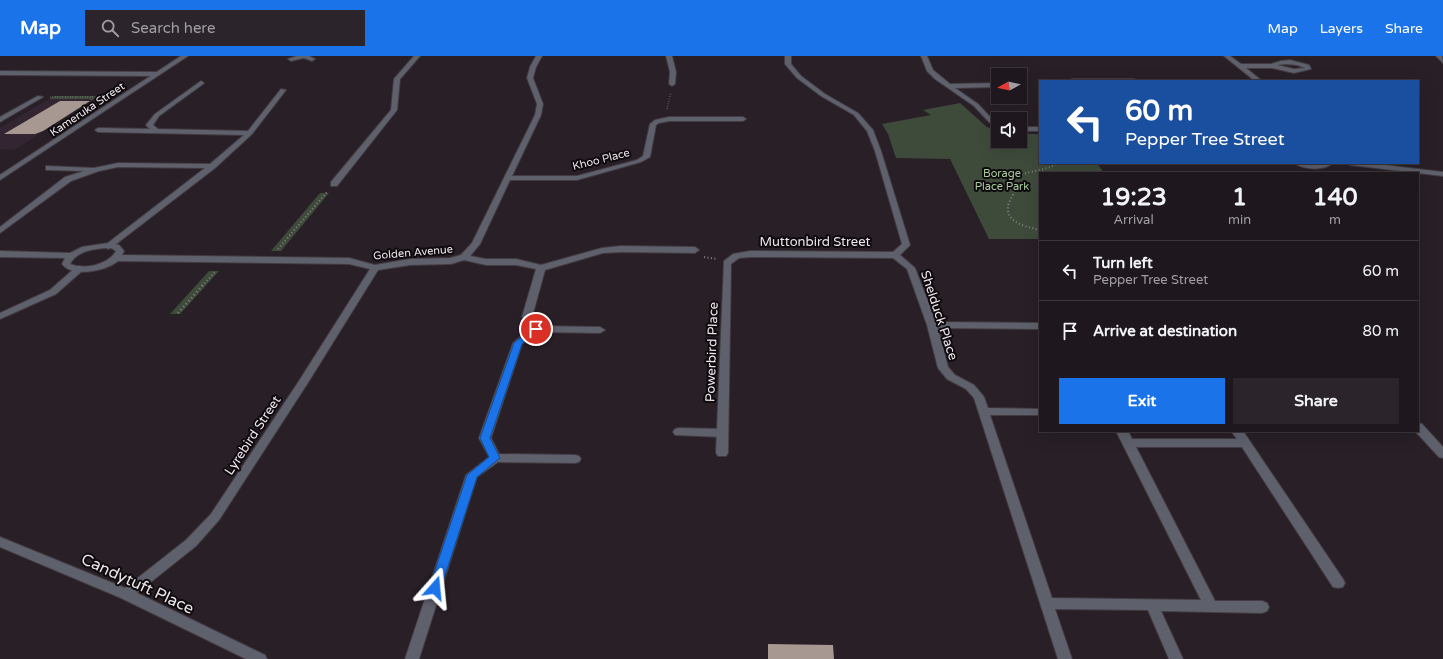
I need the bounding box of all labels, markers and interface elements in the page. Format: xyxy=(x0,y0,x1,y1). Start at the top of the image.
search box xyxy=(85,10,365,46)
text: Map xyxy=(20,17,61,39)
icon: search xyxy=(99,17,121,39)
text: Search here xyxy=(131,19,215,37)
text: Map xyxy=(1268,20,1298,37)
text: Layers xyxy=(1320,20,1363,37)
text: Share xyxy=(1385,20,1423,37)
north arrow xyxy=(991,68,1027,104)
map controls xyxy=(991,68,1027,148)
street label: Kameruka Street xyxy=(48,80,127,139)
text: 60 m xyxy=(1125,94,1193,128)
icon: left xyxy=(1059,96,1111,148)
button: sound xyxy=(991,112,1027,148)
text: Pepper Tree Street xyxy=(1125,128,1285,150)
street label: Khoo Place xyxy=(571,146,631,173)
park label: Borage Place Park xyxy=(975,167,1029,193)
text: 19:23 xyxy=(1100,183,1167,212)
text: 1 xyxy=(1232,183,1247,212)
text: 140 xyxy=(1312,183,1358,212)
text: Arrival xyxy=(1113,212,1154,228)
text: min xyxy=(1228,212,1251,228)
text: m xyxy=(1329,212,1341,228)
street label: Muttonbird Street xyxy=(760,234,870,250)
street label: Golden Avenue xyxy=(373,243,453,262)
text: Turn left xyxy=(1093,254,1153,272)
icon: left xyxy=(1059,260,1081,282)
text: 60 m xyxy=(1362,262,1399,280)
street label: Shelduck Place xyxy=(917,268,961,362)
text: Pepper Tree Street xyxy=(1093,272,1208,288)
street label: Powerbird Place xyxy=(702,302,722,402)
pin xyxy=(519,312,553,346)
icon: arrive xyxy=(525,318,547,340)
icon: arrive xyxy=(1059,320,1081,342)
text: Arrive at destination xyxy=(1093,322,1237,340)
text: 80 m xyxy=(1362,322,1399,340)
button: Exit xyxy=(1059,378,1225,424)
button: Share xyxy=(1233,378,1399,424)
street label: Lyrebird Street xyxy=(221,393,285,478)
street label: Candytuft Place xyxy=(78,549,197,619)
position arrow xyxy=(414,567,456,609)

